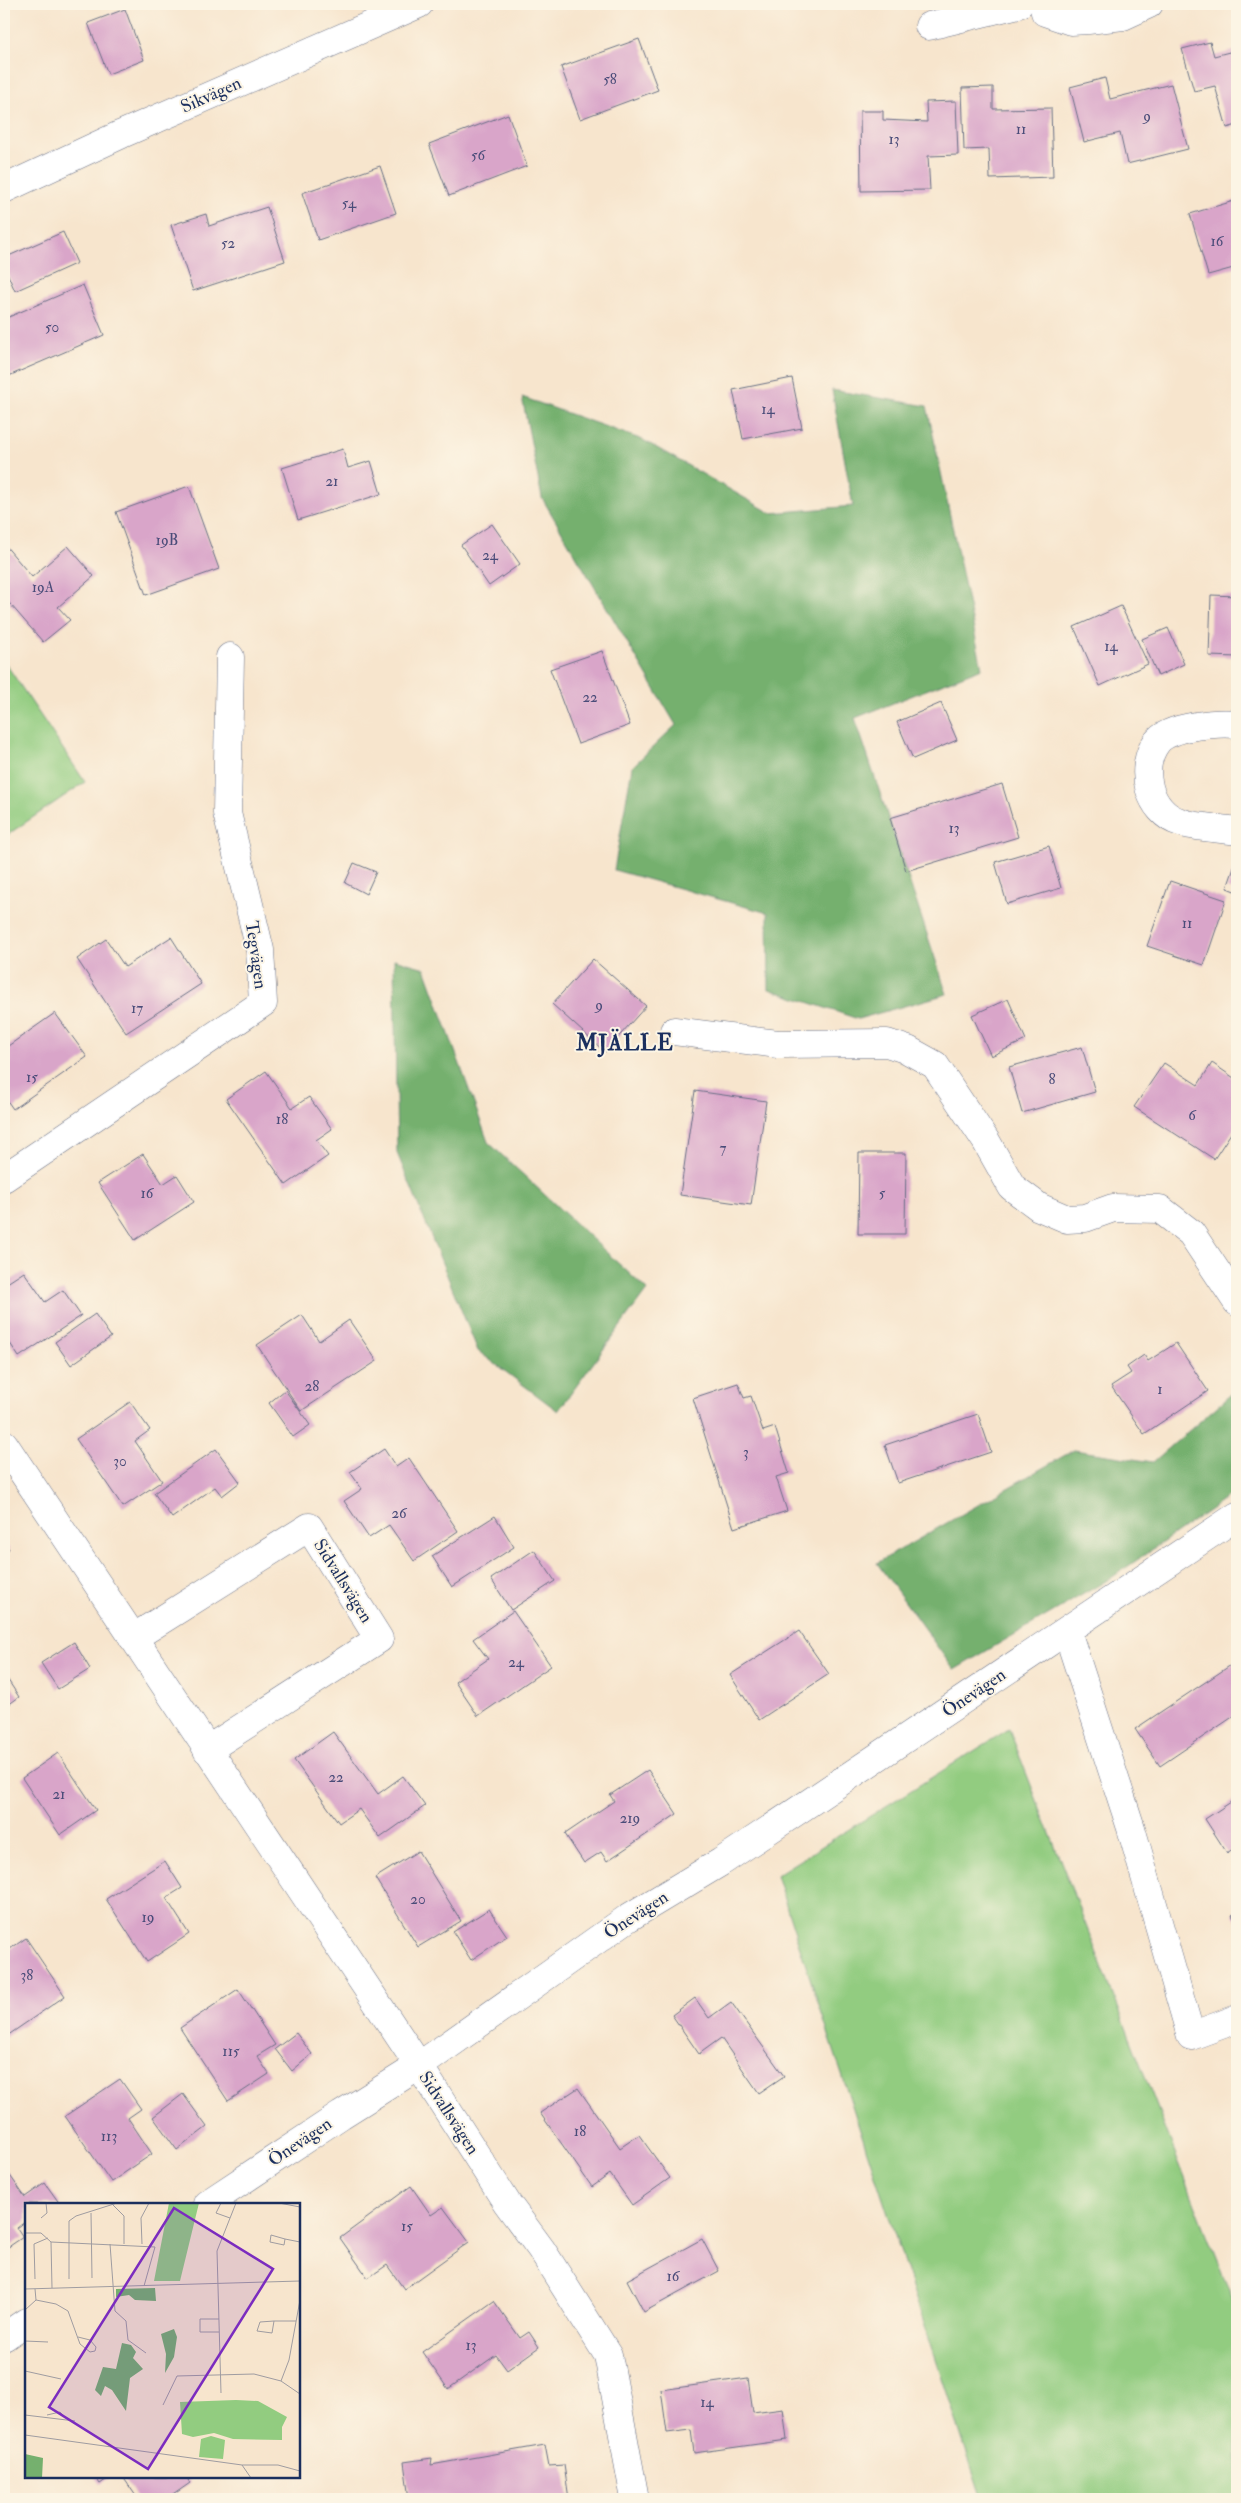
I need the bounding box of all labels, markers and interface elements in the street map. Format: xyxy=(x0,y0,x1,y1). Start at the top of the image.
house number: 58 xyxy=(603,70,617,89)
street label: Sikvägen xyxy=(177,71,245,119)
house number: 9 xyxy=(1142,107,1151,126)
house number: 11 xyxy=(1016,120,1026,139)
house number: 13 xyxy=(888,130,900,149)
house number: 56 xyxy=(471,146,486,165)
house number: 54 xyxy=(342,194,357,213)
house number: 16 xyxy=(1211,232,1225,251)
house number: 52 xyxy=(221,234,235,253)
house number: 50 xyxy=(45,318,59,337)
house number: 14 xyxy=(761,400,776,419)
house number: 21 xyxy=(326,472,338,491)
house number: 19B xyxy=(156,531,178,550)
house number: 24 xyxy=(482,546,499,565)
house number: 19A xyxy=(32,578,55,597)
house number: 14 xyxy=(1104,637,1119,656)
house number: 22 xyxy=(582,688,598,707)
house number: 13 xyxy=(948,819,960,838)
house number: 11 xyxy=(1182,914,1192,933)
street label: Tegvägen xyxy=(240,919,272,991)
house number: 9 xyxy=(594,996,603,1015)
house number: 17 xyxy=(131,999,143,1018)
district label: MJÄLLE xyxy=(575,1028,674,1058)
house number: 15 xyxy=(26,1068,38,1087)
house number: 8 xyxy=(1048,1070,1056,1089)
house number: 6 xyxy=(1188,1106,1197,1125)
house number: 18 xyxy=(276,1110,288,1129)
house number: 7 xyxy=(720,1139,727,1158)
house number: 16 xyxy=(141,1184,155,1203)
house number: 5 xyxy=(879,1184,886,1203)
house number: 28 xyxy=(305,1377,319,1396)
house number: 1 xyxy=(1157,1380,1163,1399)
house number: 3 xyxy=(743,1443,749,1462)
house number: 30 xyxy=(113,1452,127,1471)
house number: 26 xyxy=(391,1504,408,1523)
street label: Sidvallsvägen xyxy=(308,1535,378,1627)
house number: 24 xyxy=(508,1653,525,1672)
street label: Önevägen xyxy=(938,1663,1010,1723)
house number: 22 xyxy=(328,1768,344,1787)
house number: 21 xyxy=(53,1785,65,1804)
house number: 219 xyxy=(620,1809,640,1828)
street label: Önevägen xyxy=(599,1886,673,1944)
house number: 20 xyxy=(410,1890,426,1909)
house number: 19 xyxy=(142,1908,154,1927)
house number: 38 xyxy=(21,1966,33,1985)
house number: 115 xyxy=(222,2042,240,2061)
street label: Sidvallsvägen xyxy=(414,2067,484,2159)
street label: Önevägen xyxy=(264,2112,336,2172)
house number: 18 xyxy=(574,2122,586,2141)
house number: 113 xyxy=(101,2127,117,2146)
inset map xyxy=(25,2203,300,2478)
house number: 15 xyxy=(401,2217,413,2236)
house number: 16 xyxy=(667,2267,681,2286)
house number: 13 xyxy=(465,2336,477,2355)
house number: 14 xyxy=(700,2393,715,2412)

